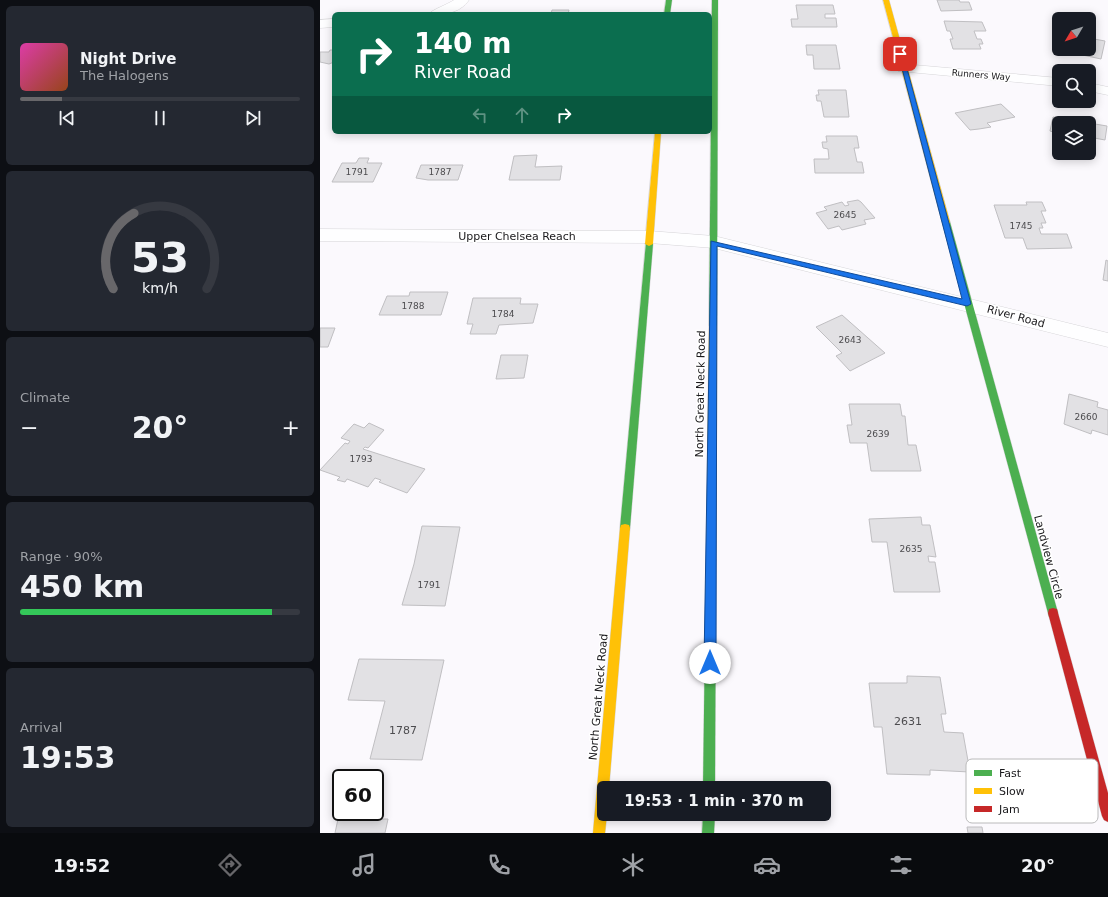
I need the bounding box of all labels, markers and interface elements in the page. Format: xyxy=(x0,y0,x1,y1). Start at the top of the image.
north arrow xyxy=(1052,12,1096,56)
map controls xyxy=(1052,12,1096,160)
text: 140 m xyxy=(414,27,511,60)
icon: right xyxy=(348,28,400,80)
pin xyxy=(883,37,917,71)
icon: arrive xyxy=(889,43,911,65)
text: Night Drive xyxy=(80,50,176,68)
text: River Road xyxy=(414,61,512,82)
button: search xyxy=(1052,64,1096,108)
street label: Runners Way xyxy=(951,67,1011,83)
text: The Halogens xyxy=(80,68,169,83)
icon: left xyxy=(469,104,491,126)
icon: ahead xyxy=(511,104,533,126)
icon: right xyxy=(553,104,575,126)
icon: previous xyxy=(56,107,78,129)
icon: pause xyxy=(149,107,171,129)
icon: next xyxy=(242,107,264,129)
button: layers xyxy=(1052,116,1096,160)
house number: 1791 xyxy=(346,167,368,177)
house number: 1787 xyxy=(429,167,451,177)
house number: 2645 xyxy=(834,210,856,220)
house number: 1745 xyxy=(1010,221,1032,231)
street label: Upper Chelsea Reach xyxy=(458,230,576,243)
text: 53 xyxy=(131,233,189,282)
text: km/h xyxy=(142,280,178,296)
house number: 1788 xyxy=(402,301,425,311)
street label: River Road xyxy=(985,302,1046,330)
house number: 1784 xyxy=(492,309,515,319)
street label: North Great Neck Road xyxy=(693,330,708,458)
house number: 2643 xyxy=(839,335,861,345)
text: Climate xyxy=(20,390,70,405)
text: 20° xyxy=(132,410,188,445)
house number: 2660 xyxy=(1075,412,1098,422)
text: − xyxy=(20,415,38,440)
text: + xyxy=(282,415,300,440)
house number: 2639 xyxy=(867,429,890,439)
house number: 1793 xyxy=(350,454,372,464)
street label: Landview Circle xyxy=(1031,514,1066,601)
house number: 2635 xyxy=(900,544,922,554)
text: Range · 90% xyxy=(20,549,103,564)
text: 450 km xyxy=(20,569,144,604)
house number: 1791 xyxy=(418,580,440,590)
street label: North Great Neck Road xyxy=(586,633,611,761)
position arrow xyxy=(689,642,731,684)
house number: 2631 xyxy=(894,715,922,728)
text: Arrival xyxy=(20,720,62,735)
house number: 1787 xyxy=(389,724,417,737)
text: 19:53 xyxy=(20,740,116,775)
legend xyxy=(966,759,1098,823)
text: Fast xyxy=(999,767,1022,780)
speed limit sign: 60 xyxy=(332,769,384,821)
text: Slow xyxy=(999,785,1025,798)
text: 19:53 · 1 min · 370 m xyxy=(624,792,804,810)
text: Jam xyxy=(998,803,1020,816)
icon: directions xyxy=(216,851,244,879)
icon: music xyxy=(350,851,378,879)
icon: phone xyxy=(485,851,513,879)
icon: climate xyxy=(619,851,647,879)
icon: car xyxy=(753,851,781,879)
icon: filters xyxy=(887,851,915,879)
text: 19:52 xyxy=(53,855,110,876)
text: 20° xyxy=(1021,855,1055,876)

